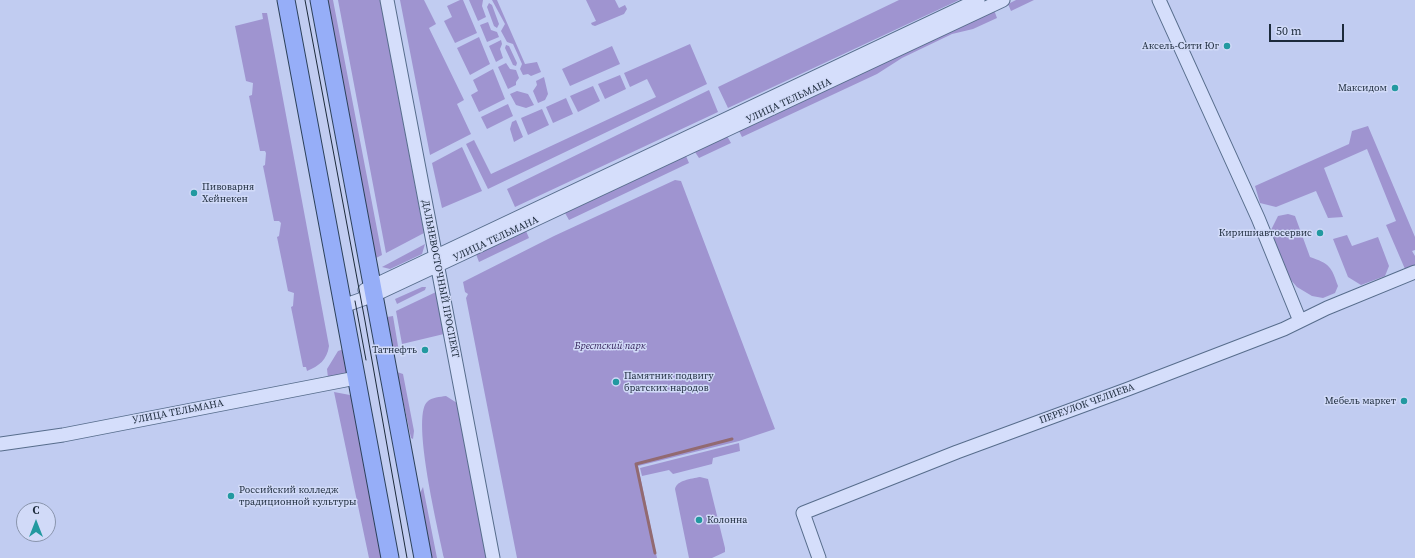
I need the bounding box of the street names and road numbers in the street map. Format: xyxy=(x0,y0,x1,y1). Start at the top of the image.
street label: УЛИЦА ТЕЛЬМАНА xyxy=(744,76,834,126)
street label: ДАЛЬНЕВОСТОЧНЫЙ ПРОСПЕКТ xyxy=(419,199,461,359)
street label: УЛИЦА ТЕЛЬМАНА xyxy=(451,214,541,264)
street label: ПЕРЕУЛОК ЧЕЛИЕВА xyxy=(1038,381,1136,427)
street label: УЛИЦА ТЕЛЬМАНА xyxy=(131,397,225,427)

